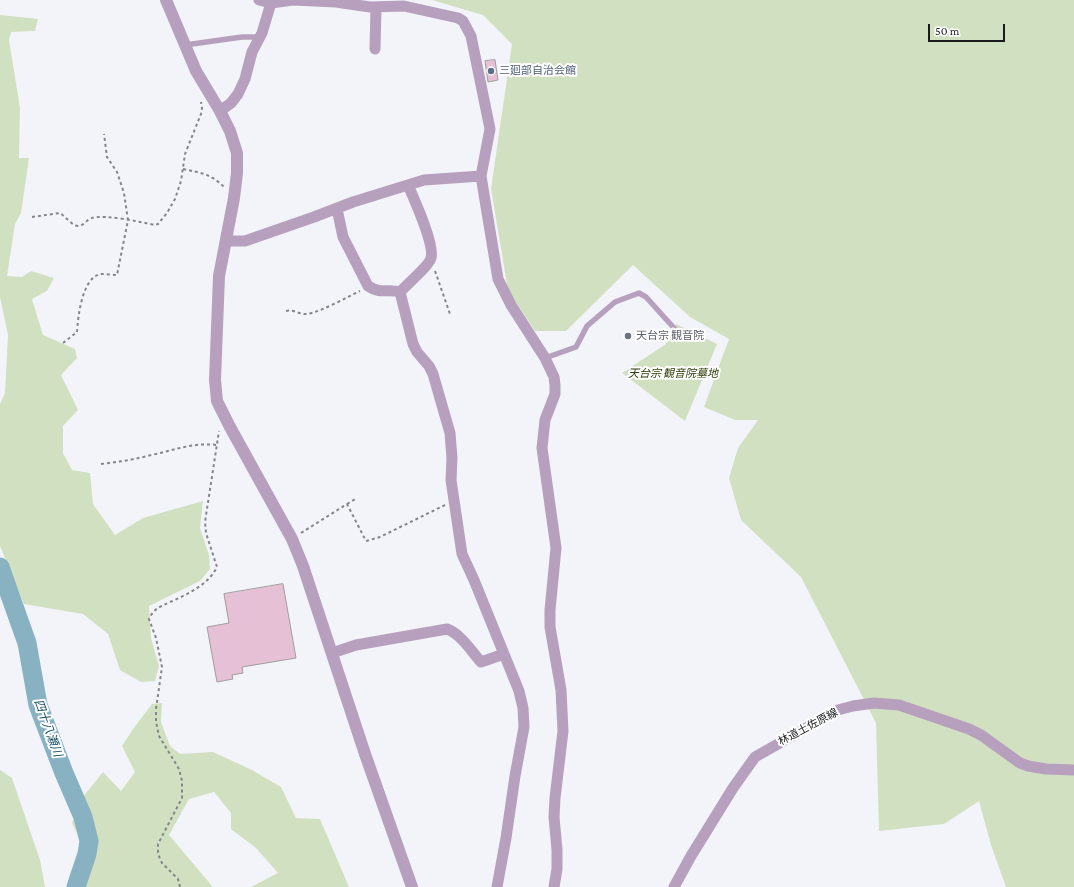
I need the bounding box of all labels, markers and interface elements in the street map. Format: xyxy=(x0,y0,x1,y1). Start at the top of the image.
scale bar xyxy=(930,16,1007,42)
text: 50 m xyxy=(935,24,959,38)
place label: 三廻部自治会館 xyxy=(499,64,576,78)
marker: 三廻部自治会館 xyxy=(486,66,496,76)
place label: 天台宗 観音院 xyxy=(636,329,704,343)
marker: 天台宗 観音院 xyxy=(623,331,633,341)
park label: 天台宗 観音院墓地 xyxy=(628,367,718,381)
water label: 四十八瀬川 xyxy=(31,697,65,759)
street label: 林道土佐原線 xyxy=(776,706,840,748)

